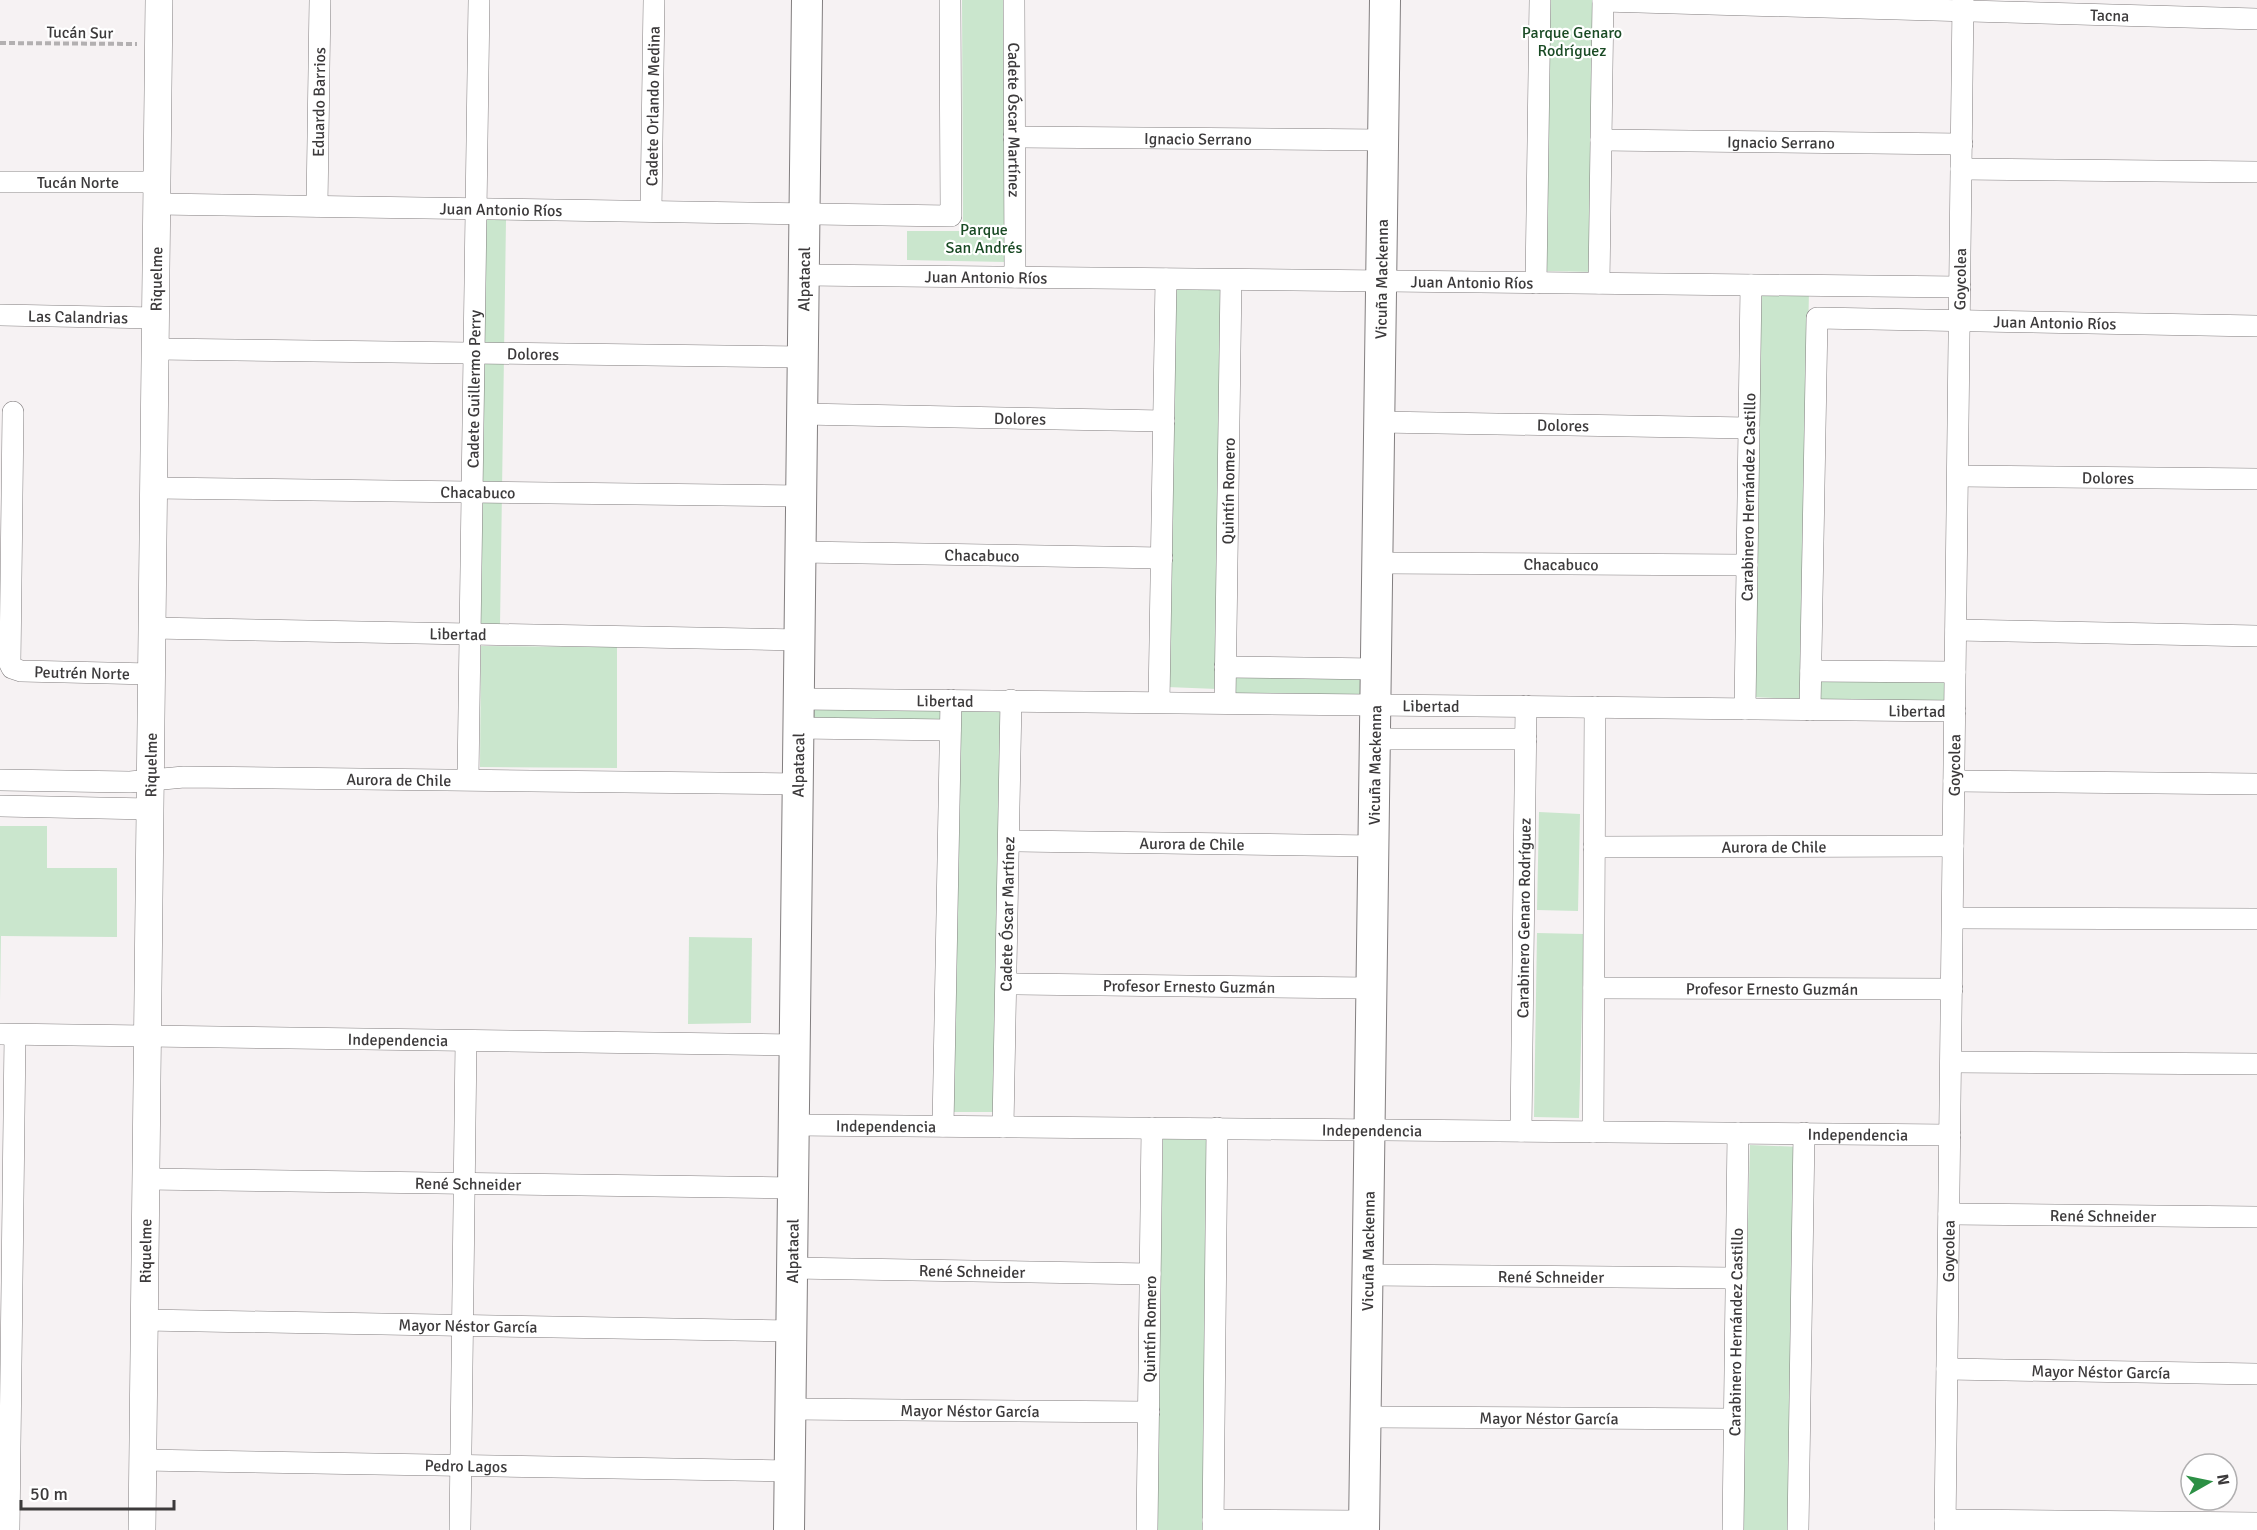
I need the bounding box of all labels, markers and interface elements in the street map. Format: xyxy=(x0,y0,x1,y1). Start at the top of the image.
street label: Tacna xyxy=(2090,5,2130,26)
street label: Tucán Sur xyxy=(46,22,114,44)
park label: Parque Genaro Rodríguez xyxy=(1522,23,1622,61)
street label: Cadete Orlando Medina xyxy=(642,26,665,186)
street label: Cadete Óscar Martínez xyxy=(1003,42,1024,198)
street label: Eduardo Barrios xyxy=(309,47,330,157)
street label: Ignacio Serrano xyxy=(1144,129,1252,150)
street label: Ignacio Serrano xyxy=(1727,132,1835,154)
street label: Tucán Norte xyxy=(37,173,119,193)
street label: Juan Antonio Ríos xyxy=(439,199,563,221)
street label: Vicuña Mackenna xyxy=(1371,219,1393,339)
park label: Parque San Andrés xyxy=(946,220,1022,258)
street label: Alpatacal xyxy=(794,246,815,312)
street label: Riquelme xyxy=(147,247,167,312)
street label: Goycolea xyxy=(1950,248,1971,310)
street label: Juan Antonio Ríos xyxy=(924,267,1048,289)
street label: Juan Antonio Ríos xyxy=(1410,272,1533,294)
street label: Las Calandrias xyxy=(28,307,128,328)
street label: Cadete Guillermo Perry xyxy=(463,309,486,468)
street label: Juan Antonio Ríos xyxy=(1993,312,2116,334)
street label: Dolores xyxy=(507,344,559,365)
street label: Carabinero Hernández Castillo xyxy=(1738,393,1760,601)
street label: Dolores xyxy=(994,409,1046,430)
street label: Dolores xyxy=(1537,416,1589,436)
street label: Quintín Romero xyxy=(1218,437,1240,545)
street label: Dolores xyxy=(2082,468,2134,489)
street label: Chacabuco xyxy=(440,483,516,503)
street label: Chacabuco xyxy=(944,545,1020,567)
street label: Chacabuco xyxy=(1523,555,1599,575)
street label: Libertad xyxy=(429,624,487,645)
street label: Peutrén Norte xyxy=(34,662,130,685)
street label: Libertad xyxy=(916,691,974,712)
street label: Libertad xyxy=(1402,696,1460,717)
street label: Libertad xyxy=(1888,701,1946,722)
street label: Vicuña Mackenna xyxy=(1365,705,1386,825)
street label: Alpatacal xyxy=(789,732,809,798)
street label: Riquelme xyxy=(141,733,162,797)
street label: Goycolea xyxy=(1945,734,1965,796)
street label: Aurora de Chile xyxy=(346,770,451,791)
street label: Carabinero Genaro Rodríguez xyxy=(1513,818,1536,1018)
street label: Aurora de Chile xyxy=(1139,834,1245,855)
street label: Cadete Óscar Martínez xyxy=(997,836,1019,992)
street label: Aurora de Chile xyxy=(1721,837,1827,858)
street label: Profesor Ernesto Guzmán xyxy=(1103,976,1275,998)
street label: Profesor Ernesto Guzmán xyxy=(1686,979,1858,1000)
street label: Independencia xyxy=(348,1030,448,1051)
street label: Independencia xyxy=(836,1116,936,1137)
street label: Independencia xyxy=(1322,1121,1422,1141)
street label: Independencia xyxy=(1808,1125,1908,1146)
street label: René Schneider xyxy=(415,1174,521,1195)
street label: Vicuña Mackenna xyxy=(1358,1191,1380,1311)
street label: René Schneider xyxy=(2050,1206,2156,1227)
street label: Alpatacal xyxy=(783,1218,804,1284)
street label: Riquelme xyxy=(136,1219,156,1283)
street label: Goycolea xyxy=(1939,1220,1960,1282)
street label: Carabinero Hernández Castillo xyxy=(1725,1228,1748,1436)
street label: René Schneider xyxy=(919,1261,1025,1283)
street label: René Schneider xyxy=(1498,1267,1604,1288)
street label: Quintín Romero xyxy=(1140,1275,1161,1383)
street label: Mayor Néstor García xyxy=(398,1315,538,1338)
street label: Mayor Néstor García xyxy=(2031,1361,2171,1384)
street label: Mayor Néstor García xyxy=(900,1401,1040,1422)
street label: Mayor Néstor García xyxy=(1479,1409,1619,1429)
north arrow xyxy=(2179,1452,2239,1512)
street label: Pedro Lagos xyxy=(424,1456,507,1477)
scale bar xyxy=(21,1473,174,1511)
text: N xyxy=(2212,1473,2234,1487)
text: 50 m xyxy=(30,1483,68,1505)

